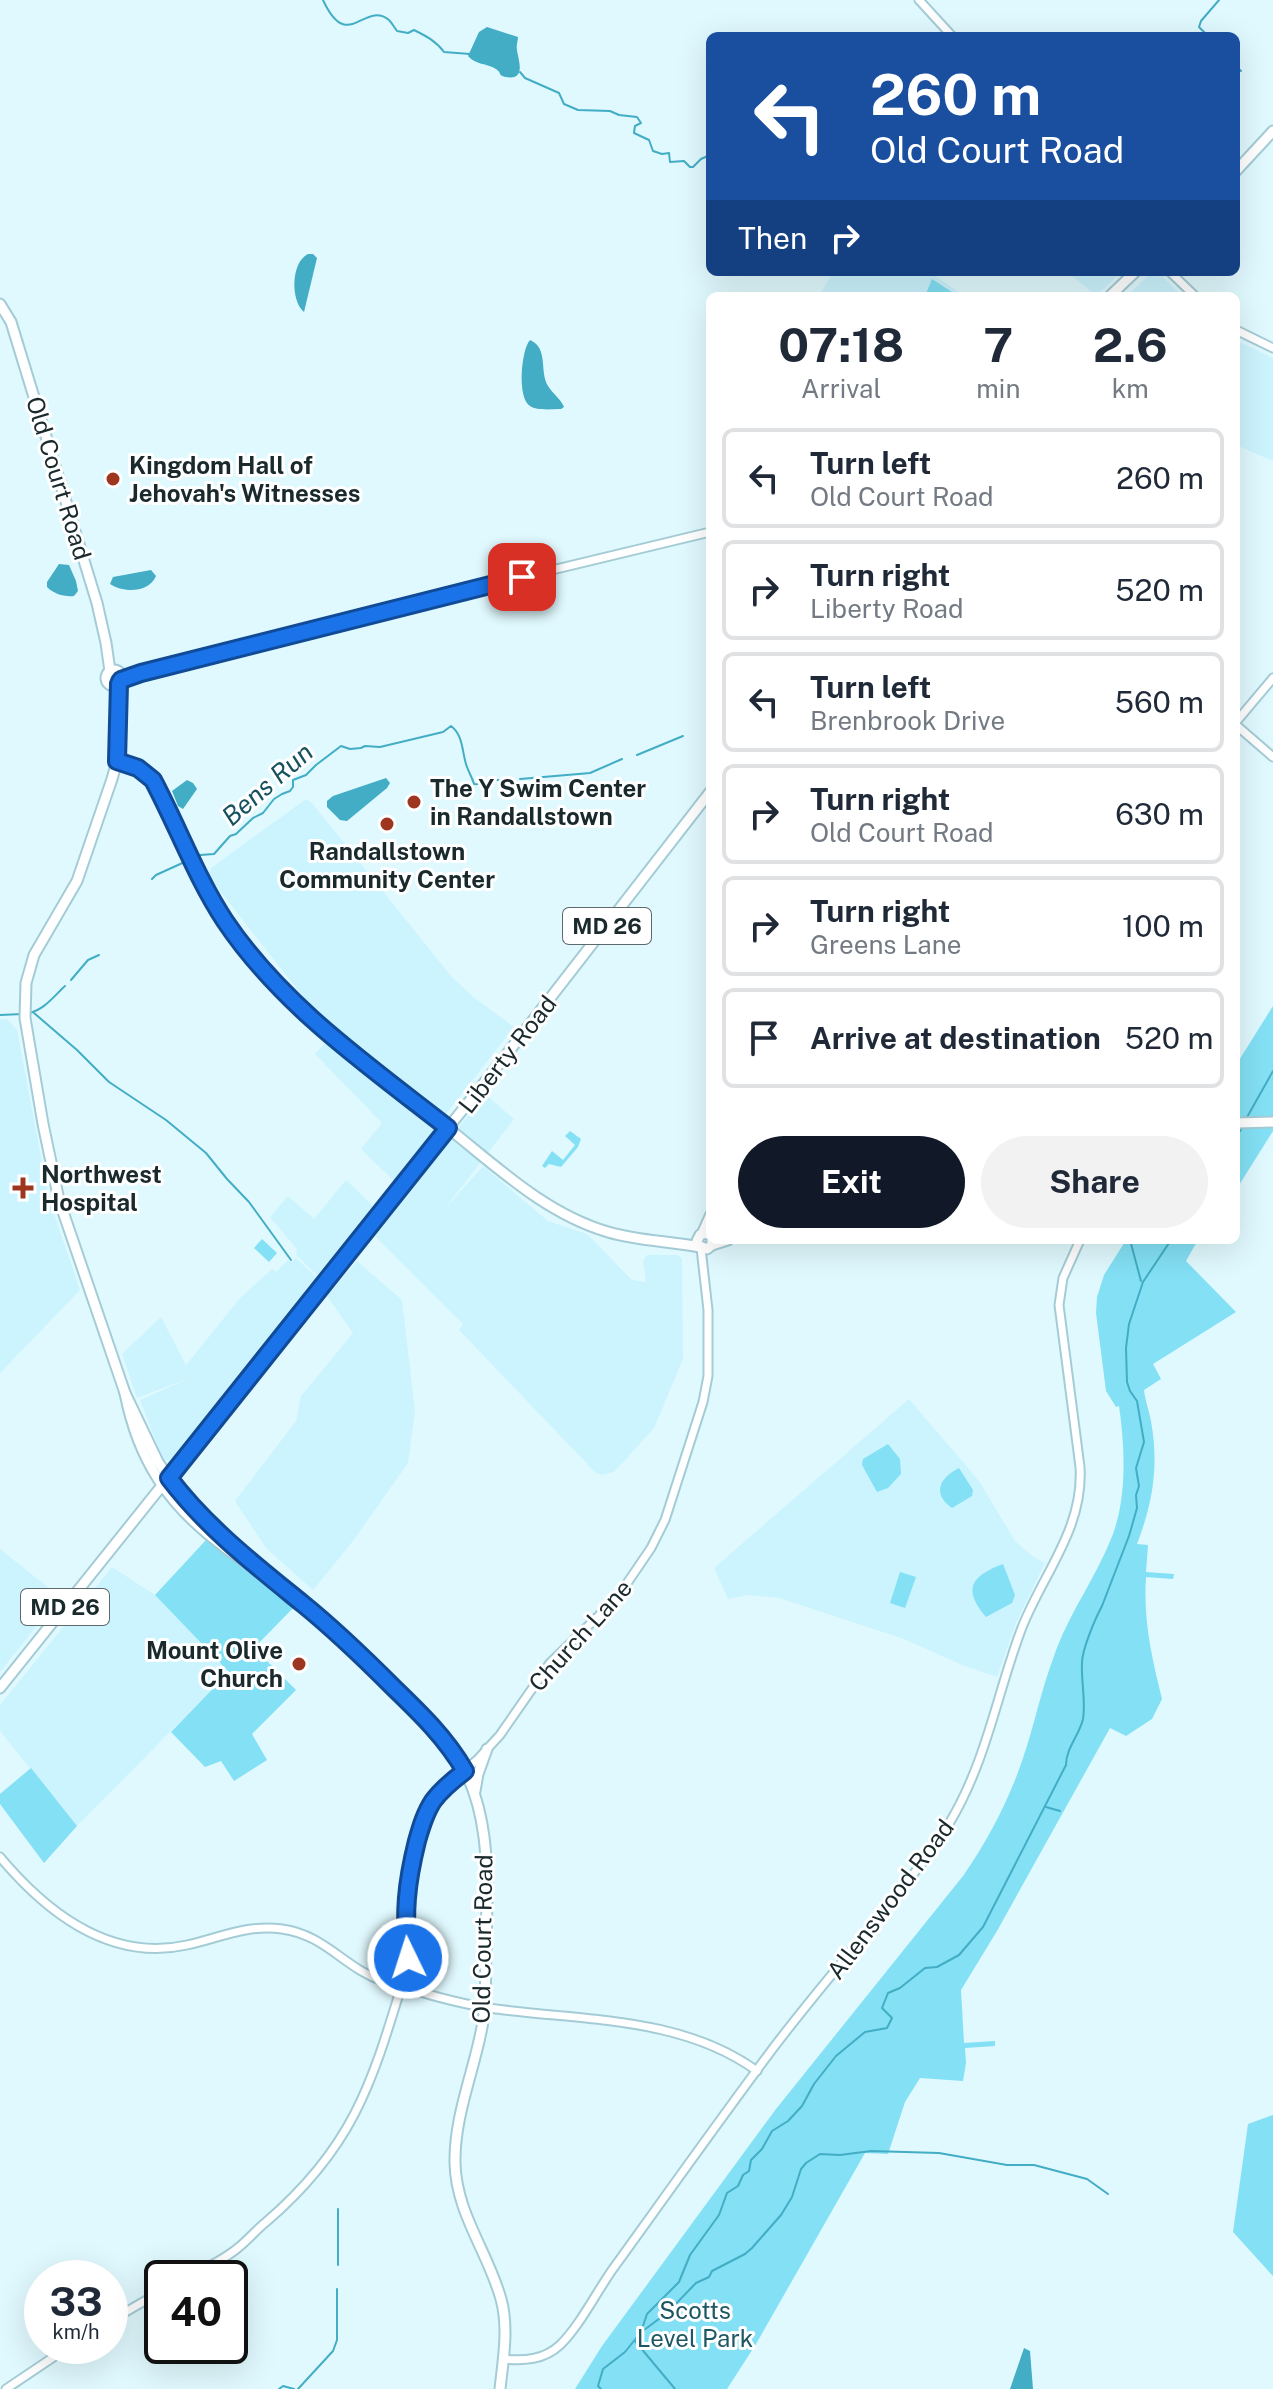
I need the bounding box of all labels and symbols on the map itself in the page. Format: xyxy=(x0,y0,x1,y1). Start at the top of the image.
street label: Old Court Road xyxy=(21,393,97,563)
place label: Kingdom Hall of Jehovah's Witnesses xyxy=(129,451,360,507)
marker: Kingdom Hall of Jehovah's Witnesses xyxy=(104,470,122,488)
pin xyxy=(488,543,556,611)
water label: Bens Run xyxy=(215,736,319,832)
place label: The Y Swim Center in Randallstown xyxy=(430,774,646,830)
marker: The Y Swim Center in Randallstown xyxy=(405,793,423,811)
marker: Randallstown Community Center xyxy=(378,815,396,833)
place label: Randallstown Community Center xyxy=(279,837,495,893)
road number: MD 26 xyxy=(563,908,651,944)
street label: Liberty Road xyxy=(452,990,562,1118)
place label: Northwest Hospital xyxy=(41,1160,162,1216)
marker: Northwest Hospital xyxy=(12,1177,34,1199)
street label: Church Lane xyxy=(523,1573,637,1697)
road number: MD 26 xyxy=(21,1589,109,1625)
place label: Mount Olive Church xyxy=(146,1636,283,1692)
marker: Mount Olive Church xyxy=(290,1655,308,1673)
street label: Allenswood Road xyxy=(821,1814,959,1984)
street label: Old Court Road xyxy=(467,1854,497,2024)
position arrow xyxy=(366,1916,450,2000)
speed limit sign: 40 xyxy=(144,2260,248,2364)
park label: Scotts Level Park xyxy=(637,2296,753,2352)

